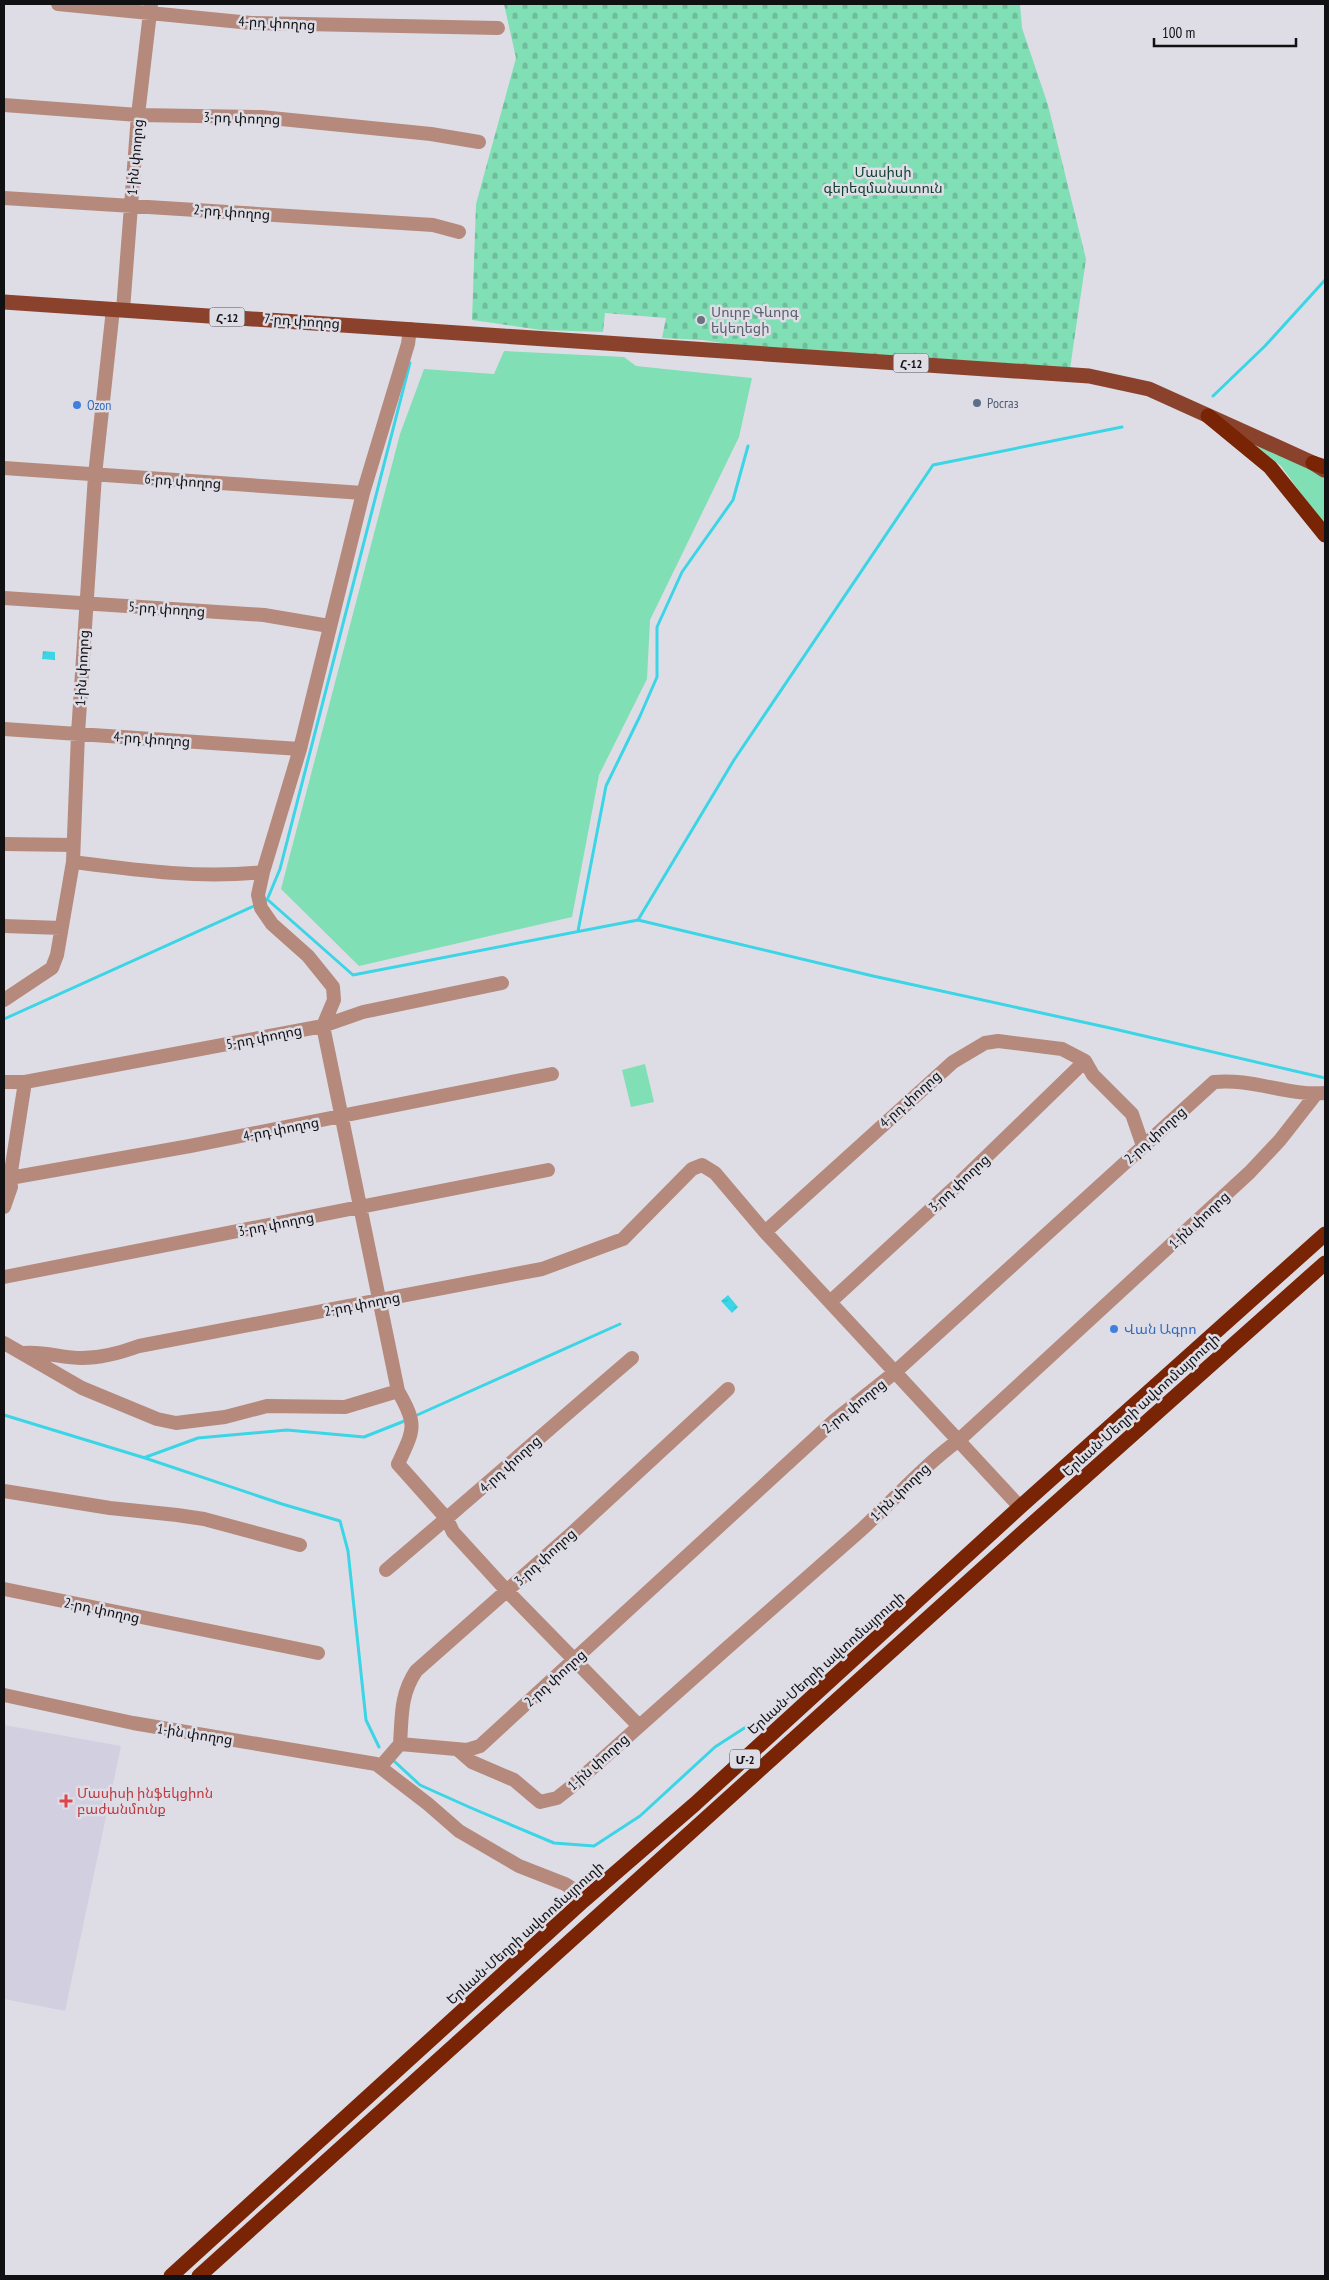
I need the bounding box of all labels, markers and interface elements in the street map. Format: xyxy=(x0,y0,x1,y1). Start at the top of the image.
street label: 4-րդ փողոց xyxy=(238,12,316,34)
scale bar xyxy=(1154,15,1296,47)
text: 100 m xyxy=(1162,23,1195,42)
street label: 3-րդ փողոց xyxy=(203,108,281,128)
street label: 1-ին փողոց xyxy=(123,118,147,196)
park label: Մասիսի գերեզմանատուն xyxy=(823,163,943,197)
street label: 2-րդ փողոց xyxy=(193,200,271,224)
place label: Սուրբ Գևորգ եկեղեցի xyxy=(711,303,799,337)
road number: Հ-12 xyxy=(210,308,244,326)
street label: 7-րդ փողոց xyxy=(263,309,341,333)
marker: Սուրբ Գևորգ եկեղեցի xyxy=(695,314,707,326)
road number: Հ-12 xyxy=(894,353,928,372)
place label: Росгаз xyxy=(987,394,1019,412)
place label: Ozon xyxy=(87,396,112,414)
marker: Росгаз xyxy=(971,397,983,409)
marker: Ozon xyxy=(71,399,83,411)
street label: 6-րդ փողոց xyxy=(144,469,222,493)
street label: 5-րդ փողոց xyxy=(128,597,206,621)
street label: 1-ին փողոց xyxy=(71,629,93,707)
street label: 4-րդ փողոց xyxy=(113,727,191,751)
street label: 5-րդ փողոց xyxy=(225,1021,303,1053)
street label: 4-րդ փողոց xyxy=(875,1067,945,1131)
street label: 2-րդ փողոց xyxy=(1120,1103,1190,1167)
street label: 4-րդ փողոց xyxy=(242,1113,320,1145)
street label: 3-րդ փողոց xyxy=(925,1150,993,1216)
street label: 1-ին փողոց xyxy=(1165,1187,1233,1253)
street label: 3-րդ փողոց xyxy=(237,1208,315,1240)
street label: 2-րդ փողոց xyxy=(323,1288,401,1320)
place label: Վան Ագրո xyxy=(1124,1320,1197,1338)
marker: Վան Ագրո xyxy=(1108,1323,1120,1335)
street label: Երևան-Մեղրի ավտոմայրուղի xyxy=(1059,1330,1223,1480)
street label: 2-րդ փողոց xyxy=(818,1375,890,1437)
street label: 4-րդ փողոց xyxy=(475,1432,545,1496)
street label: 1-ին փողոց xyxy=(866,1459,934,1525)
street label: 3-րդ փողոց xyxy=(510,1525,580,1589)
street label: Երևան-Մեղրի ավտոմայրուղի xyxy=(744,1588,908,1738)
street label: 2-րդ փողոց xyxy=(63,1593,141,1627)
street label: 2-րդ փողոց xyxy=(520,1646,590,1710)
street label: 1-ին փողոց xyxy=(156,1719,234,1749)
street label: 1-ին փողոց xyxy=(564,1730,632,1794)
road number: Մ-2 xyxy=(730,1750,760,1768)
place label: Մասիսի ինֆեկցիոն բաժանմունք xyxy=(77,1784,213,1818)
marker: Մասիսի ինֆեկցիոն բաժանմունք xyxy=(59,1794,73,1808)
street label: Երևան-Մեղրի ավտոմայրուղի xyxy=(443,1858,607,2008)

